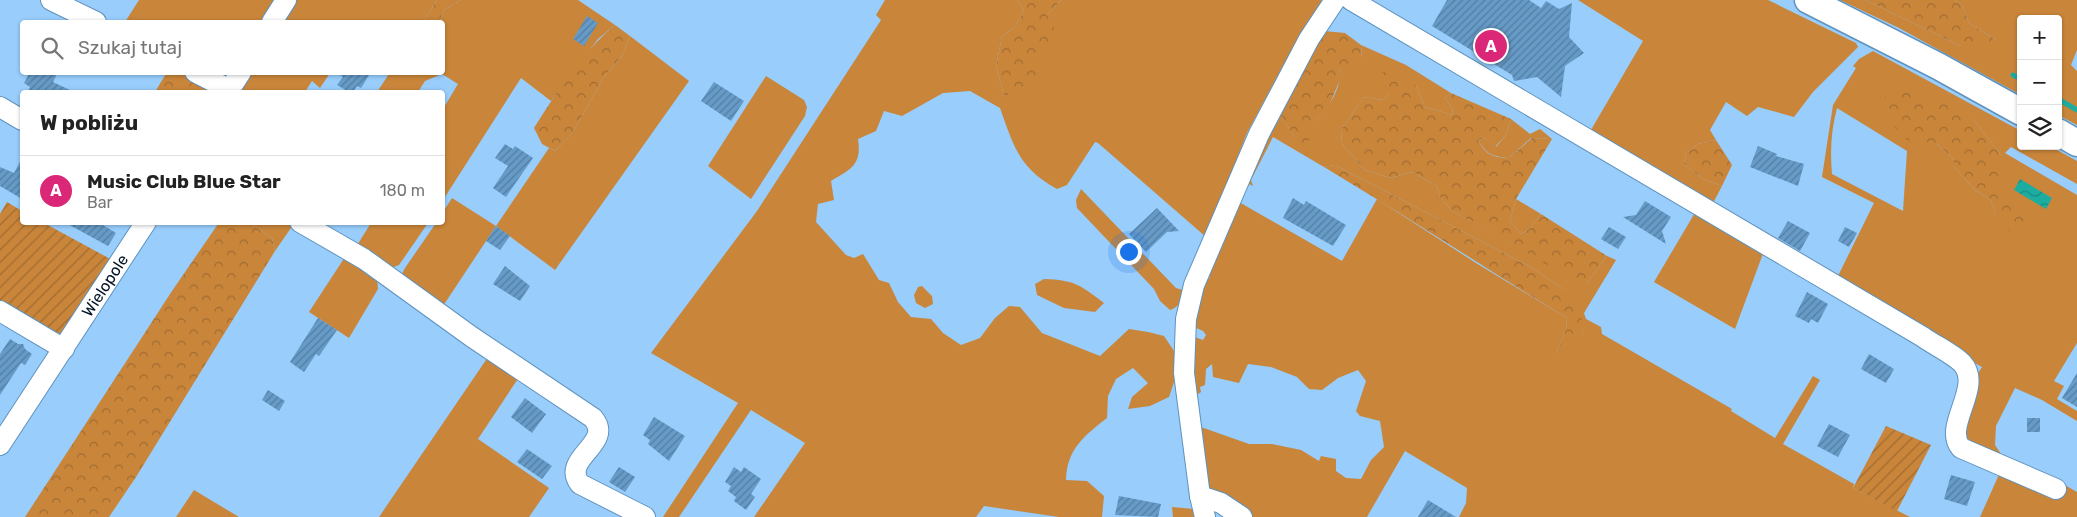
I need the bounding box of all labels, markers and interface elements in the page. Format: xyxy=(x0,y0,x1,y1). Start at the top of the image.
map controls xyxy=(2017,15,2062,150)
button: + xyxy=(2017,15,2062,60)
search box xyxy=(20,20,445,75)
pin: A xyxy=(1475,27,1507,65)
icon: search xyxy=(38,34,66,62)
text: Szukaj tutaj xyxy=(78,36,182,59)
button: − xyxy=(2017,60,2062,105)
button: layers xyxy=(2017,105,2062,150)
text: W pobliżu xyxy=(40,110,138,135)
text: Music Club Blue Star xyxy=(87,170,281,193)
text: A xyxy=(50,181,62,200)
text: 180 m xyxy=(380,181,425,200)
text: Bar xyxy=(87,193,113,212)
your location xyxy=(1116,239,1142,265)
street label: Wielopole xyxy=(77,251,132,320)

